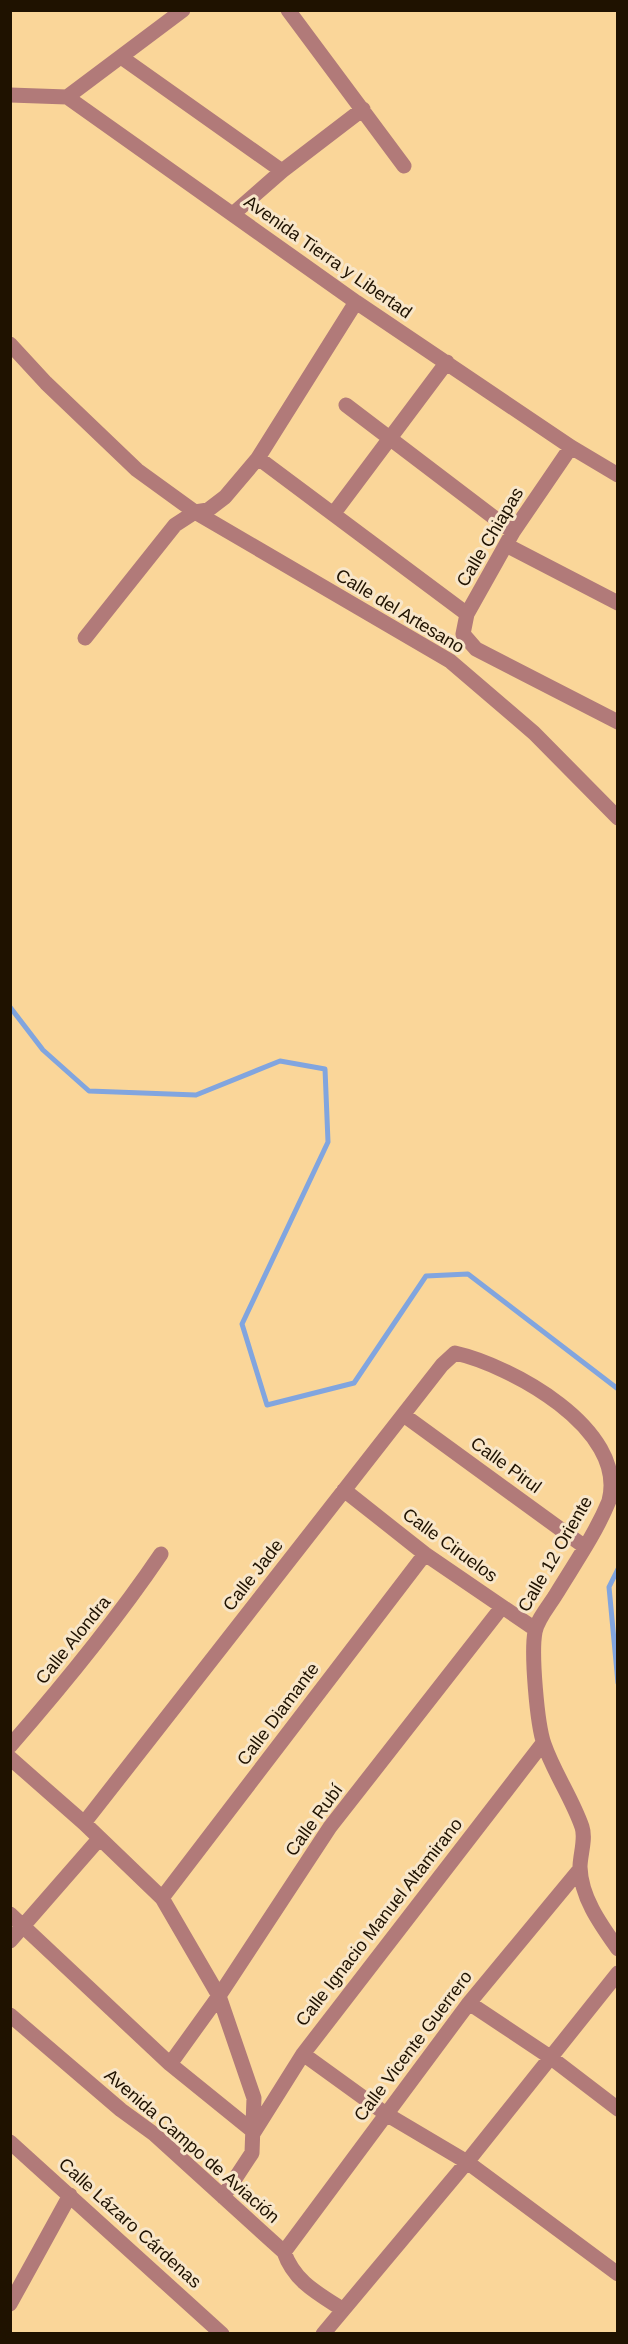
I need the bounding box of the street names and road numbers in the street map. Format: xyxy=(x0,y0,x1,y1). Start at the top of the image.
street label: Avenida Tierra y Libertad xyxy=(240,192,416,322)
street label: Calle Chiapas xyxy=(453,484,527,590)
street label: Calle del Artesano xyxy=(332,565,468,657)
street label: Calle Pirul xyxy=(467,1433,545,1497)
street label: Calle 12 Oriente xyxy=(514,1493,596,1615)
street label: Calle Ciruelos xyxy=(399,1504,501,1586)
street label: Calle Jade xyxy=(219,1535,287,1615)
street label: Calle Alondra xyxy=(32,1591,115,1688)
street label: Calle Diamante xyxy=(233,1659,323,1769)
street label: Calle Rubí xyxy=(281,1780,347,1860)
street label: Calle Ignacio Manuel Altamirano xyxy=(292,1814,466,2030)
street label: Calle Vicente Guerrero xyxy=(350,1967,476,2125)
street label: Avenida Campo de Aviación xyxy=(101,2065,283,2227)
street label: Calle Lázaro Cárdenas xyxy=(55,2154,205,2292)

